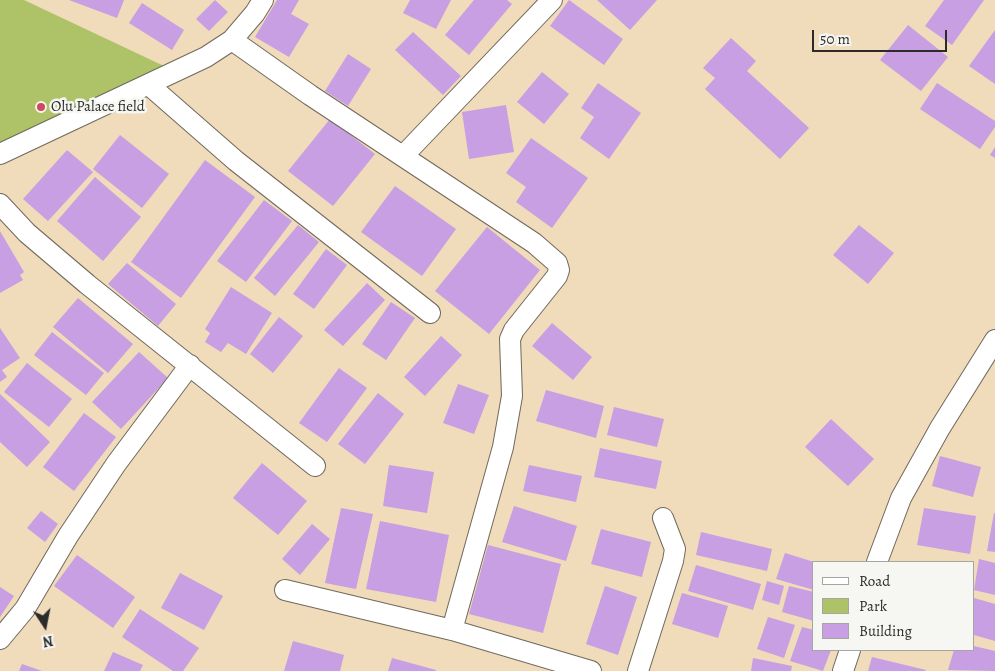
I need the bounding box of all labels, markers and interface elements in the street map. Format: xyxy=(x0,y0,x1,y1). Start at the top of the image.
scale bar xyxy=(815,20,950,52)
text: 50 m xyxy=(820,29,850,49)
place label: Olu Palace field xyxy=(51,98,145,116)
marker: Olu Palace field xyxy=(35,101,47,113)
legend xyxy=(812,561,975,651)
text: Road xyxy=(859,571,890,591)
text: Park xyxy=(859,596,887,616)
north arrow xyxy=(20,601,70,651)
text: Building xyxy=(859,621,912,641)
text: N xyxy=(41,631,55,652)

